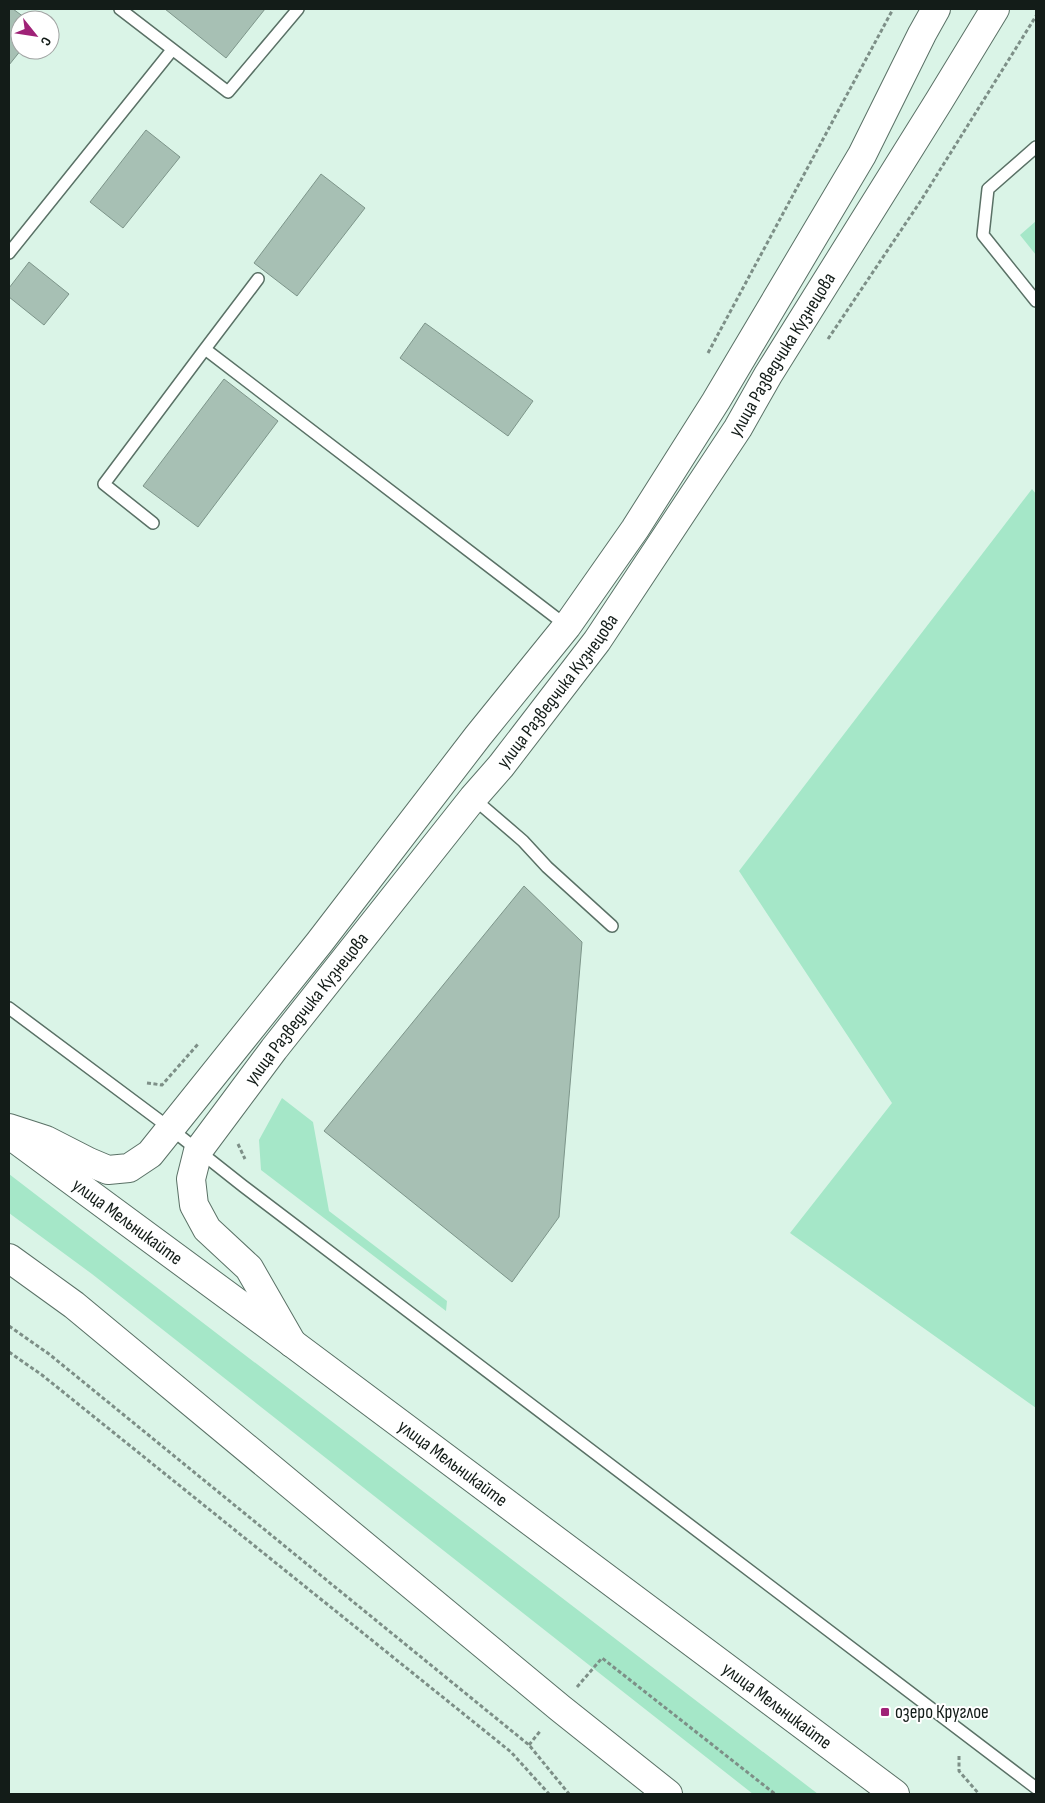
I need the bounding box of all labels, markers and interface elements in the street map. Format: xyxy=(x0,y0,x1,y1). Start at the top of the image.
north arrow xyxy=(10,10,60,60)
text: С xyxy=(37,34,55,49)
street label: улица Разведчика Кузнецова xyxy=(724,268,841,441)
street label: улица Разведчика Кузнецова xyxy=(492,610,623,773)
street label: улица Разведчика Кузнецова xyxy=(240,928,373,1090)
street label: улица Мельникайте xyxy=(68,1173,187,1270)
street label: улица Мельникайте xyxy=(393,1415,512,1512)
street label: улица Мельникайте xyxy=(718,1657,836,1754)
place label: озеро Круглое xyxy=(895,1701,989,1724)
marker: озеро Круглое xyxy=(879,1706,891,1718)

